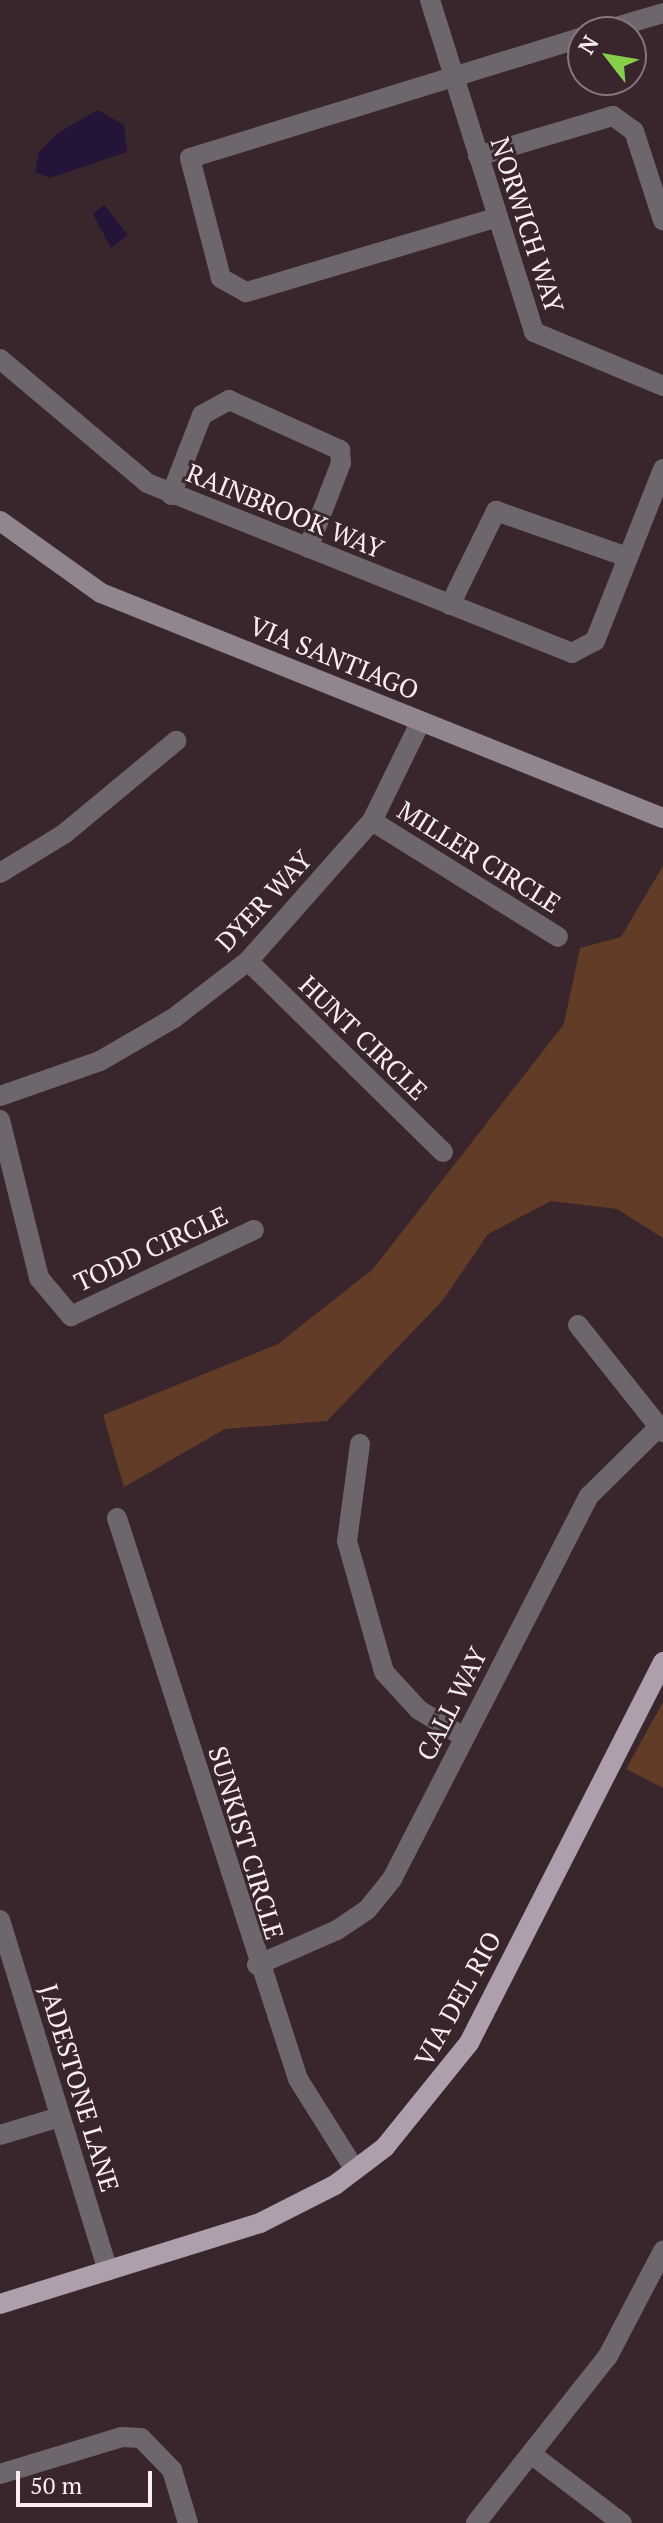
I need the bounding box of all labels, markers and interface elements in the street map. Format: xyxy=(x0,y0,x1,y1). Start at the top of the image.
north arrow xyxy=(567,16,647,96)
text: N xyxy=(571,30,604,59)
street label: NORWICH WAY xyxy=(484,133,570,317)
street label: RAINBROOK WAY xyxy=(182,457,388,565)
street label: VIA SANTIAGO xyxy=(244,610,424,706)
street label: MILLER CIRCLE xyxy=(392,794,566,920)
street label: DYER WAY xyxy=(210,844,318,958)
street label: HUNT CIRCLE xyxy=(293,969,433,1107)
street label: TODD CIRCLE xyxy=(69,1200,233,1298)
street label: CALL WAY xyxy=(410,1642,494,1766)
street label: SUNKIST CIRCLE xyxy=(202,1743,290,1943)
street label: VIA DEL RIO xyxy=(408,1926,508,2072)
street label: JADESTONE LANE xyxy=(33,1980,125,2196)
scale bar xyxy=(20,2455,156,2505)
text: 50 m xyxy=(30,2469,82,2501)

